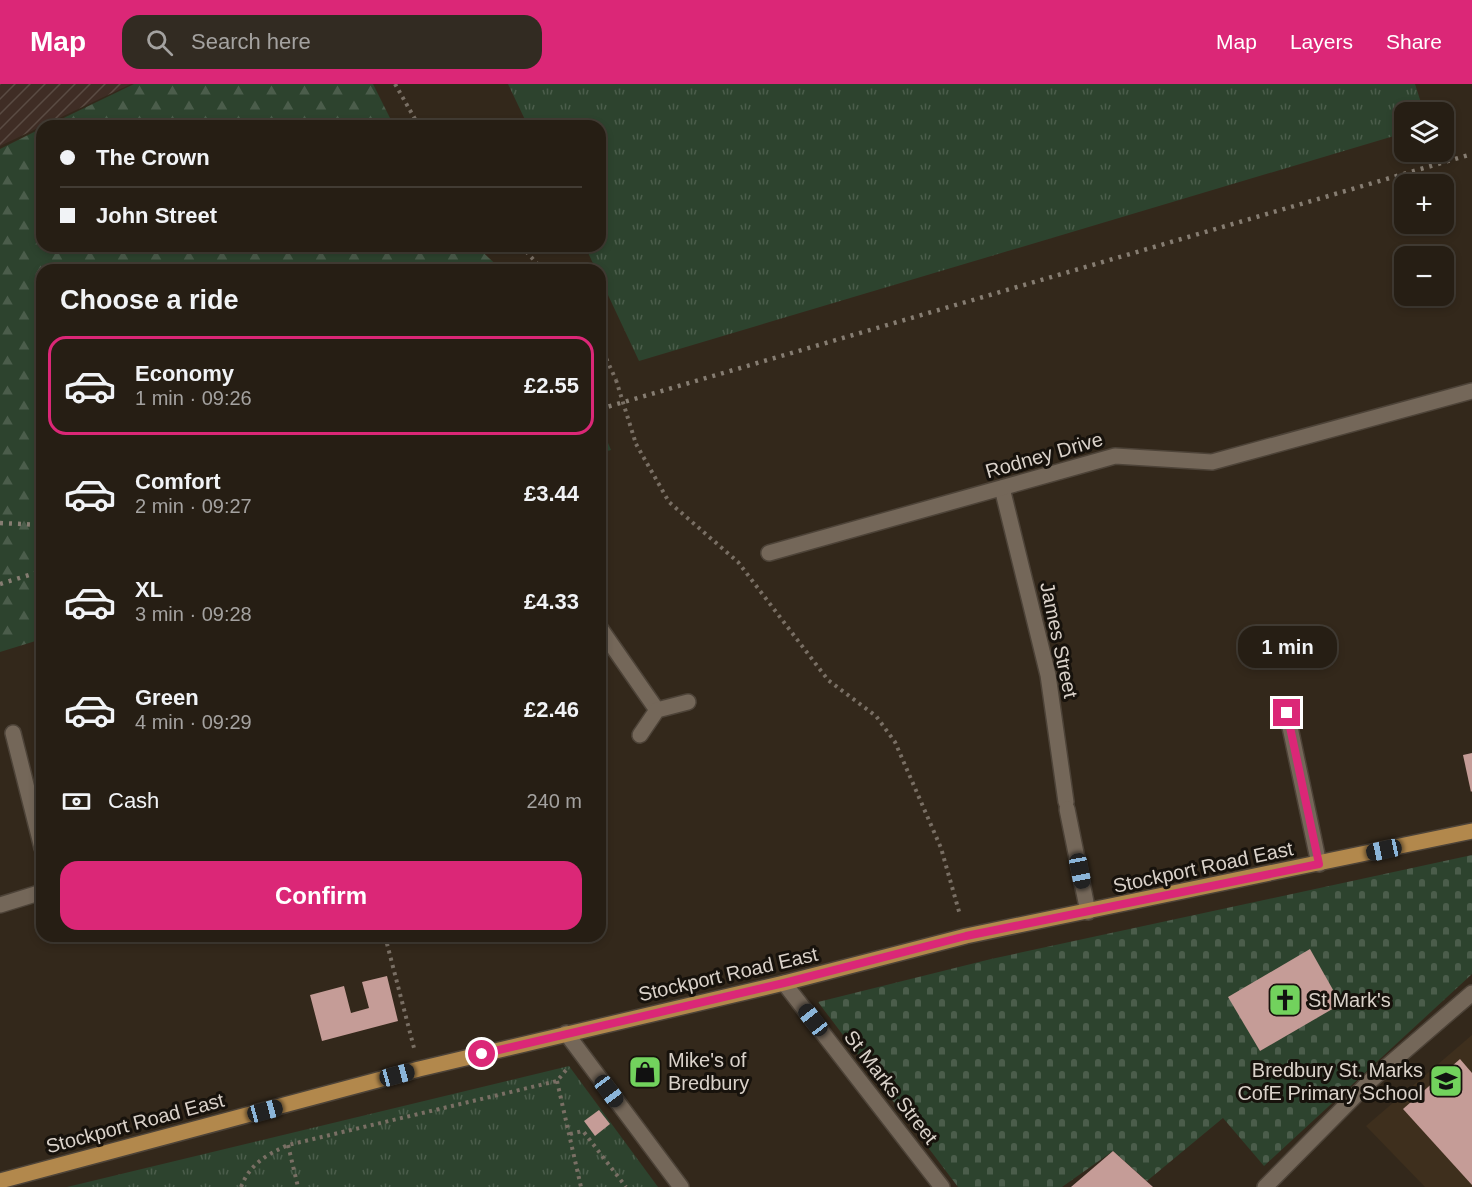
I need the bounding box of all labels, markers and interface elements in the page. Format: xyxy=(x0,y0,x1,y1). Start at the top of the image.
search box xyxy=(122,15,542,69)
text: Map xyxy=(30,26,86,57)
icon: search xyxy=(143,26,176,59)
text: Search here xyxy=(191,29,311,54)
text: Map xyxy=(1216,30,1257,53)
text: Layers xyxy=(1290,30,1353,53)
text: Share xyxy=(1386,30,1442,53)
map controls xyxy=(1394,102,1454,306)
button: layers xyxy=(1394,102,1454,162)
text: The Crown xyxy=(96,145,210,170)
button: + xyxy=(1394,174,1454,234)
text: John Street xyxy=(96,203,217,228)
button: − xyxy=(1394,246,1454,306)
text: Choose a ride xyxy=(60,285,239,315)
icon: car xyxy=(63,359,117,413)
text: Economy xyxy=(135,361,234,386)
text: £2.55 xyxy=(524,373,579,398)
text: 1 min · 09:26 xyxy=(135,387,252,409)
street label: Rodney Drive xyxy=(983,428,1105,482)
icon: car xyxy=(63,467,117,521)
text: Comfort xyxy=(135,469,221,494)
text: £3.44 xyxy=(524,481,579,506)
text: 2 min · 09:27 xyxy=(135,495,252,517)
icon: car xyxy=(63,575,117,629)
text: XL xyxy=(135,577,163,602)
street label: James Street xyxy=(1036,580,1082,700)
text: £4.33 xyxy=(524,589,579,614)
text: 3 min · 09:28 xyxy=(135,603,252,625)
callout: 1 min xyxy=(1238,626,1336,668)
text: 1 min xyxy=(1261,636,1314,658)
icon: car xyxy=(63,683,117,737)
text: Green xyxy=(135,685,199,710)
text: £2.46 xyxy=(524,697,579,722)
route end xyxy=(1273,699,1300,726)
text: 4 min · 09:29 xyxy=(135,711,252,733)
icon: cash xyxy=(60,785,93,818)
text: Cash xyxy=(108,788,159,813)
text: 240 m xyxy=(526,790,582,812)
street label: Stockport Road East xyxy=(1111,837,1295,897)
car xyxy=(1365,837,1403,863)
car xyxy=(1068,852,1092,890)
button: Confirm xyxy=(60,861,582,930)
street label: Stockport Road East xyxy=(636,943,820,1005)
church icon: St Mark's xyxy=(1267,982,1303,1018)
place label: St Mark's xyxy=(1308,989,1391,1011)
car xyxy=(795,1000,831,1040)
street label: St Marks Street xyxy=(840,1026,942,1148)
route start xyxy=(468,1040,495,1067)
place label: Mike's of Bredbury xyxy=(668,1049,749,1094)
shop icon: Mike's of Bredbury xyxy=(627,1054,663,1090)
place label: Bredbury St. Marks CofE Primary School xyxy=(1237,1059,1423,1104)
car xyxy=(377,1062,417,1088)
school or university icon: Bredbury St. Marks CofE Primary School xyxy=(1428,1063,1464,1099)
car xyxy=(591,1071,627,1111)
street label: Stockport Road East xyxy=(44,1089,227,1157)
car xyxy=(245,1098,285,1124)

